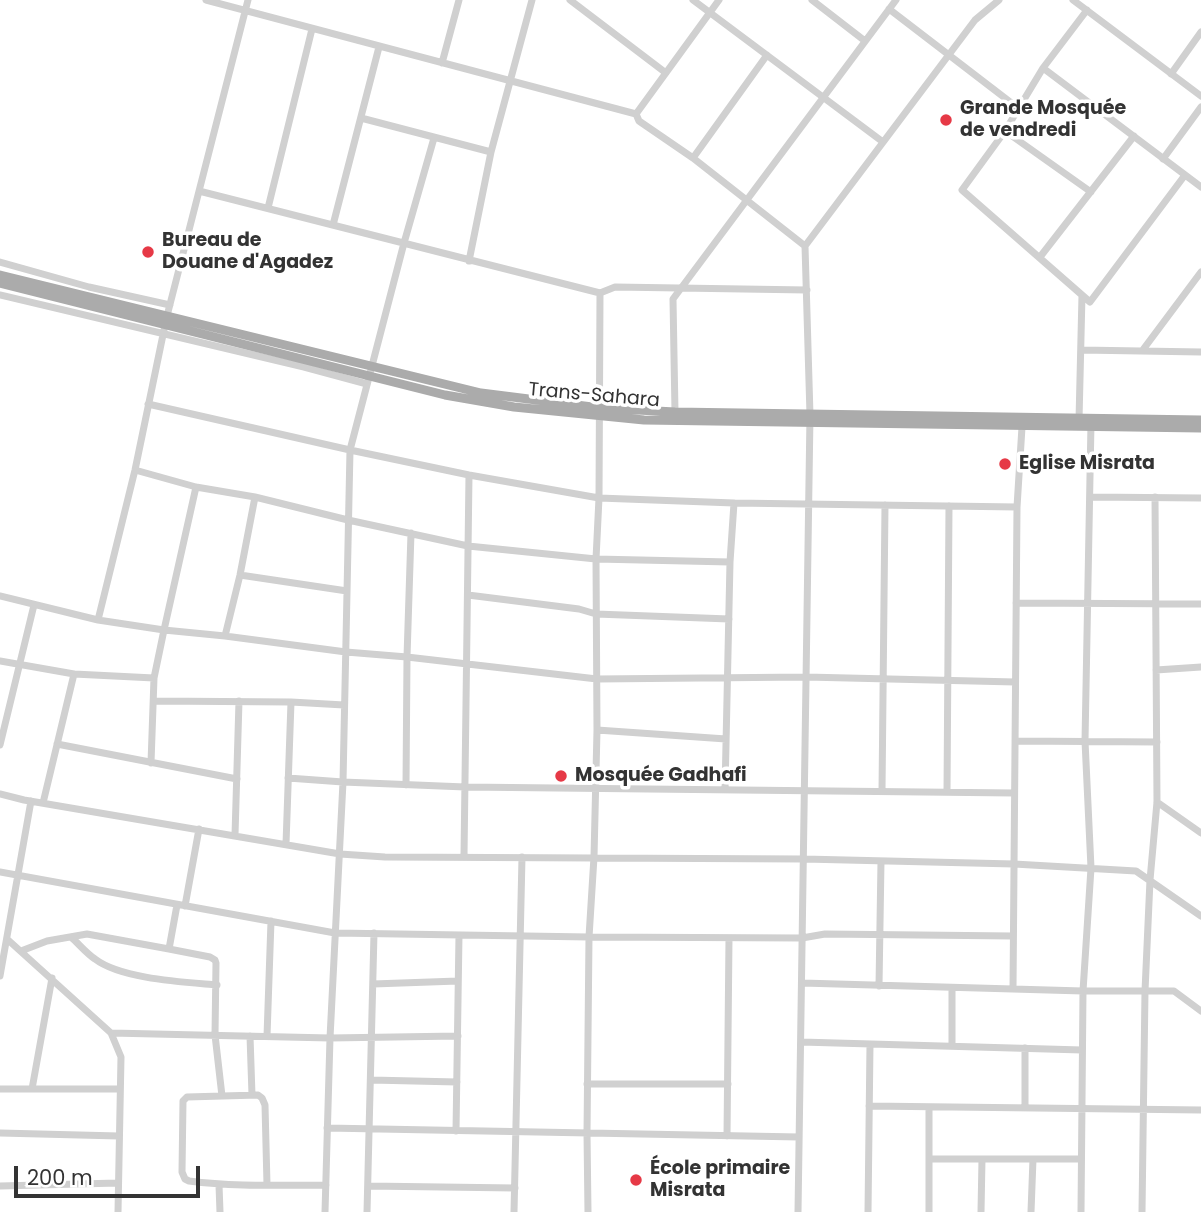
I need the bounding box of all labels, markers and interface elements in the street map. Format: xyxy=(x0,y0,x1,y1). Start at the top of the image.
place label: Grande Mosquée de vendredi xyxy=(960,98,1126,142)
marker: Grande Mosquée de vendredi xyxy=(938,112,954,128)
place label: Bureau de Douane d'Agadez xyxy=(162,230,333,274)
marker: Bureau de Douane d'Agadez xyxy=(140,244,156,260)
street label: Trans-Sahara xyxy=(527,379,661,413)
place label: Eglise Misrata xyxy=(1019,453,1155,475)
marker: Eglise Misrata xyxy=(997,456,1013,472)
place label: Mosquée Gadhafi xyxy=(575,765,747,787)
marker: Mosquée Gadhafi xyxy=(553,768,569,784)
scale bar xyxy=(18,1152,203,1196)
place label: École primaire Misrata xyxy=(650,1158,790,1202)
text: 200 m xyxy=(27,1163,93,1192)
marker: École primaire Misrata xyxy=(628,1172,644,1188)

